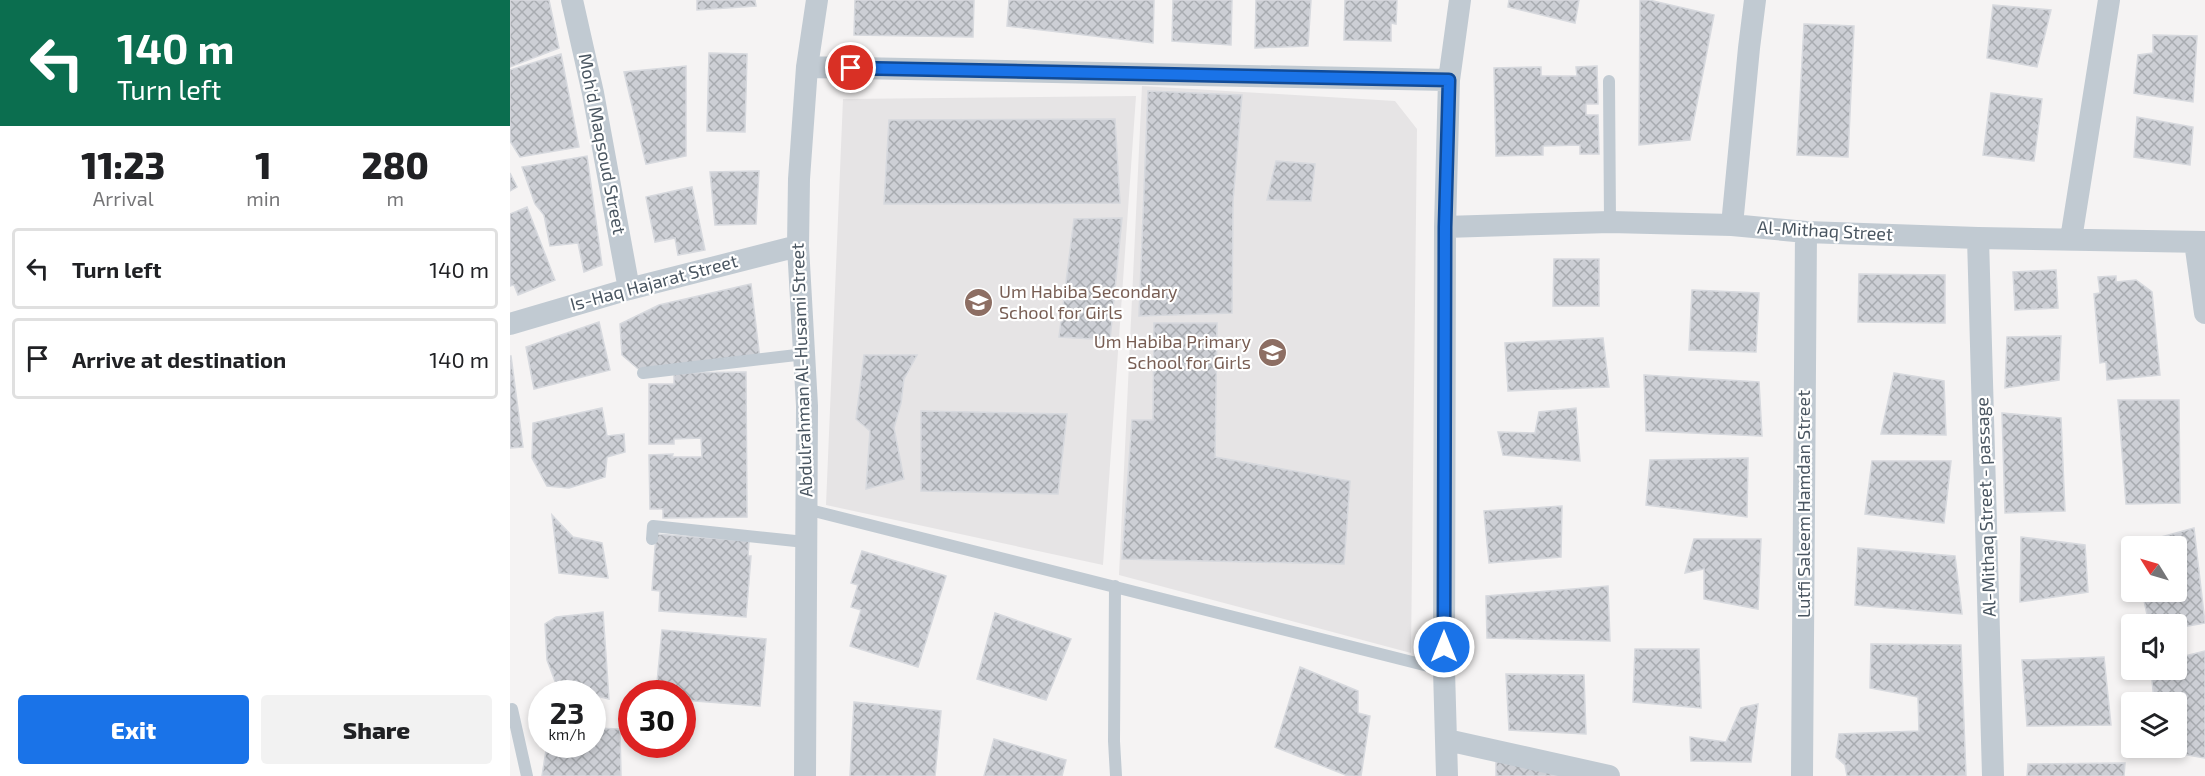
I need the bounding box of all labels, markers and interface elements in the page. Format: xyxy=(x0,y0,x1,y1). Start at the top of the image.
text: 140 m xyxy=(117,22,234,72)
icon: left xyxy=(18,24,96,102)
pin xyxy=(825,42,876,93)
street label: Moh'd Maqsoud Street xyxy=(575,51,631,236)
icon: arrive xyxy=(834,51,867,84)
text: Turn left xyxy=(117,73,221,105)
text: 11:23 xyxy=(81,143,165,186)
text: 1 xyxy=(255,143,271,186)
text: 280 xyxy=(362,143,429,186)
text: Arrival xyxy=(93,186,154,210)
text: min xyxy=(246,186,280,210)
text: m xyxy=(386,186,404,210)
street label: Al-Mithaq Street xyxy=(1757,215,1894,245)
street label: Abdulrahman Al-Husami Street xyxy=(786,242,816,498)
street label: Is-Haq Hajarat Street xyxy=(568,249,740,315)
icon: left xyxy=(21,252,54,285)
text: Turn left xyxy=(72,256,161,282)
text: 140 m xyxy=(429,256,489,282)
place label: Um Habiba Secondary School for Girls xyxy=(999,280,1178,323)
school or university icon: Um Habiba Secondary School for Girls xyxy=(962,286,994,318)
place label: Um Habiba Primary School for Girls xyxy=(1094,330,1251,373)
school or university icon: Um Habiba Primary School for Girls xyxy=(1256,336,1288,368)
icon: arrive xyxy=(21,342,54,375)
text: Arrive at destination xyxy=(72,346,286,372)
text: 140 m xyxy=(429,346,489,372)
street label: Lutfi Saleem Hamdan Street xyxy=(1792,390,1814,618)
street label: Al-Mithaq Street - passage xyxy=(1970,397,2000,617)
north arrow xyxy=(2121,536,2187,602)
map controls xyxy=(2121,536,2187,758)
button: sound xyxy=(2121,614,2187,680)
position arrow xyxy=(1412,615,1476,679)
speed limit sign: 30 xyxy=(618,680,696,758)
button: layers xyxy=(2121,692,2187,758)
text: 23 xyxy=(550,694,584,730)
button: Exit xyxy=(18,695,249,764)
button: Share xyxy=(261,695,492,764)
text: km/h xyxy=(548,725,586,743)

